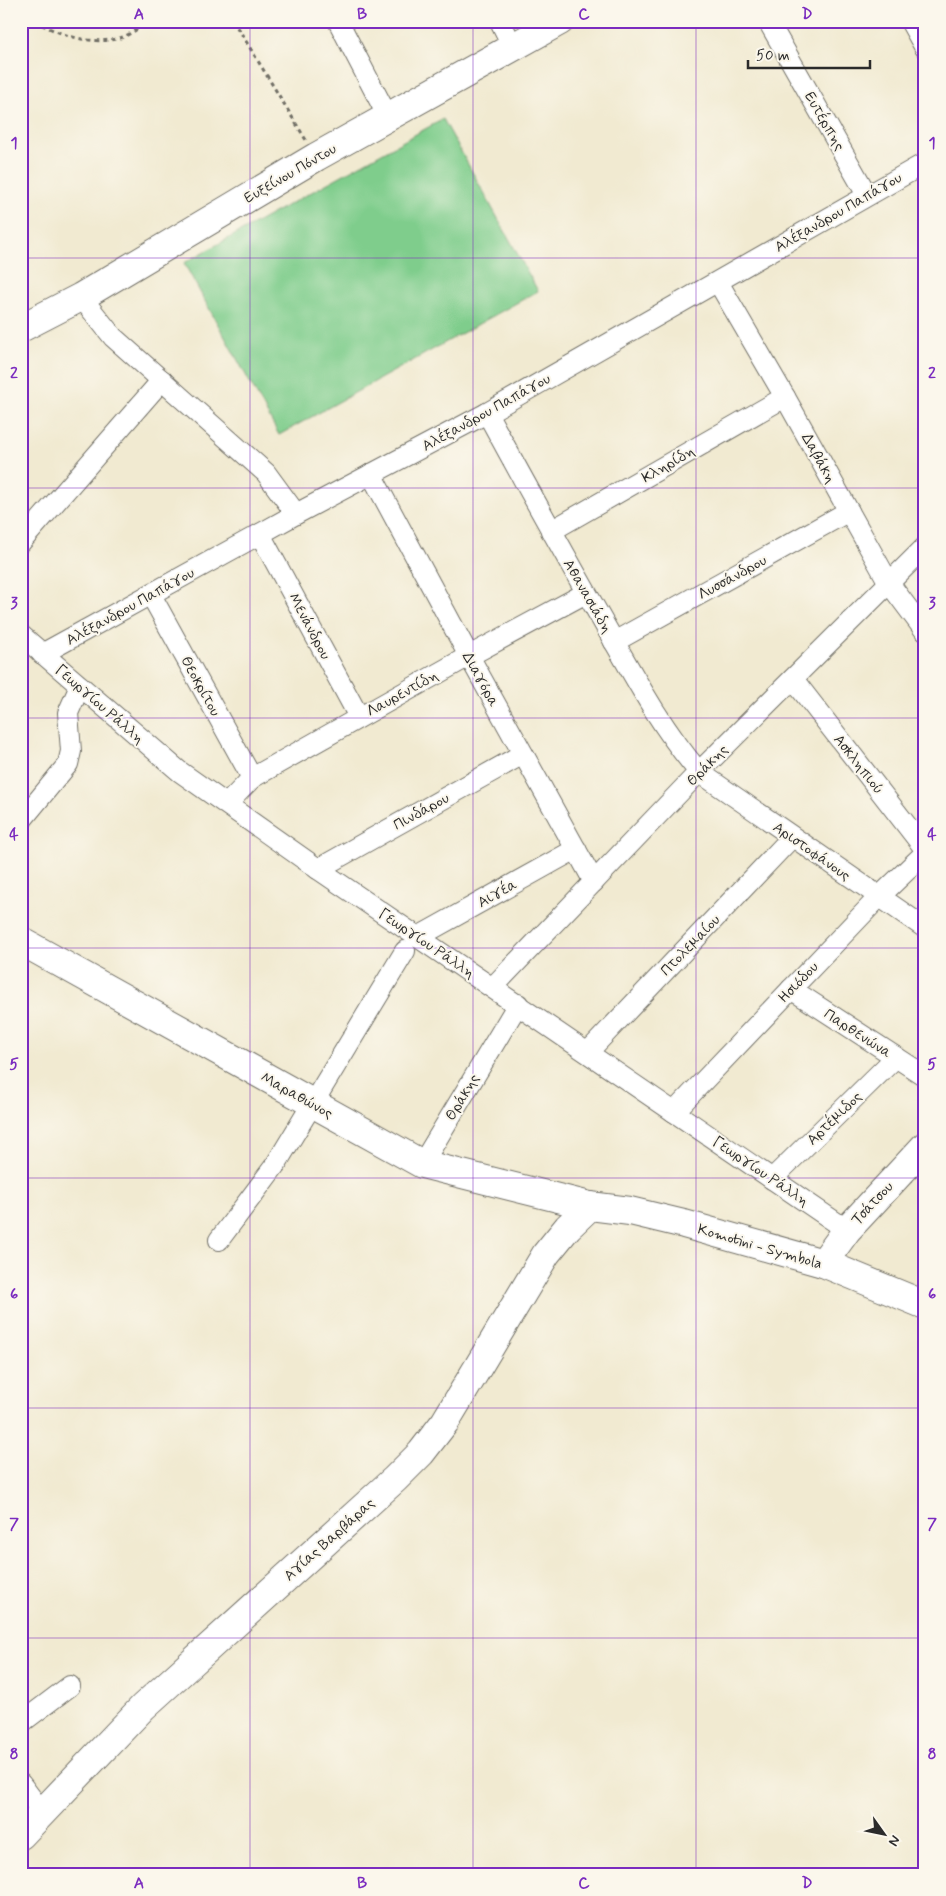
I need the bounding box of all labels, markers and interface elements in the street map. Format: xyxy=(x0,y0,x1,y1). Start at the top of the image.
text: A xyxy=(134,4,144,25)
text: B xyxy=(357,4,367,25)
text: C xyxy=(578,4,590,25)
text: D xyxy=(801,4,813,25)
scale bar xyxy=(748,38,871,70)
text: 50 m xyxy=(756,46,790,66)
street label: Ευτέρπης xyxy=(799,88,849,155)
text: 1 xyxy=(10,133,18,154)
text: 1 xyxy=(928,133,936,154)
street label: Ευξείνου Πόντου xyxy=(241,139,341,208)
street label: Αλέξανδρου Παπάγου xyxy=(771,168,906,257)
text: 2 xyxy=(10,363,18,384)
text: 2 xyxy=(928,363,936,384)
street label: Αλέξανδρου Παπάγου xyxy=(419,369,554,456)
street label: Δαβάκη xyxy=(796,430,840,487)
street label: Κληρίδη xyxy=(638,441,699,488)
street label: Λυσσάνδρου xyxy=(694,551,771,605)
street label: Αθανασιάδη xyxy=(558,556,617,638)
street label: Αλέξανδρου Παπάγου xyxy=(63,563,198,650)
street label: Μενάνδρου xyxy=(283,590,335,664)
text: 3 xyxy=(10,593,18,614)
text: 3 xyxy=(928,593,936,614)
street label: Διαγόρα xyxy=(457,649,504,711)
street label: Θεοκρίτου xyxy=(175,653,225,720)
street label: Γεωργίου Ράλλη xyxy=(51,660,148,749)
street label: Λαυρεντίδη xyxy=(363,666,442,722)
street label: Ασκληπιού xyxy=(828,731,888,799)
street label: Θράκης xyxy=(683,740,733,791)
street label: Πινδάρου xyxy=(390,788,453,835)
street label: Αριστοφάνους xyxy=(769,818,855,886)
text: 4 xyxy=(9,824,19,845)
text: 4 xyxy=(927,824,937,845)
street label: Αιγέα xyxy=(474,875,521,913)
street label: Γεωργίου Ράλλη xyxy=(374,904,479,984)
street label: Πτολεμαίου xyxy=(656,910,725,981)
street label: Ησιόδου xyxy=(774,958,823,1008)
street label: Παρθενώνα xyxy=(820,1005,895,1063)
text: 5 xyxy=(9,1054,19,1075)
text: 5 xyxy=(927,1054,937,1075)
street label: Μαραθώνος xyxy=(257,1068,337,1124)
street label: Θράκης xyxy=(441,1070,485,1125)
street label: Αρτέμιδος xyxy=(803,1087,867,1150)
street label: Γεωργίου Ράλλη xyxy=(708,1132,813,1212)
street label: Τσάτσου xyxy=(847,1177,898,1230)
street label: Komotini - Symbola xyxy=(695,1220,824,1274)
text: 6 xyxy=(10,1284,18,1305)
text: 6 xyxy=(928,1284,936,1305)
street label: Αγίας Βαρβάρας xyxy=(280,1493,380,1586)
text: 7 xyxy=(9,1514,19,1535)
text: 7 xyxy=(927,1514,937,1535)
text: 8 xyxy=(9,1744,19,1765)
text: 8 xyxy=(927,1744,937,1765)
north arrow xyxy=(858,1808,908,1858)
text: N xyxy=(884,1832,904,1849)
text: A xyxy=(134,1873,144,1894)
text: B xyxy=(357,1873,367,1894)
text: C xyxy=(578,1873,590,1894)
text: D xyxy=(801,1873,813,1894)

